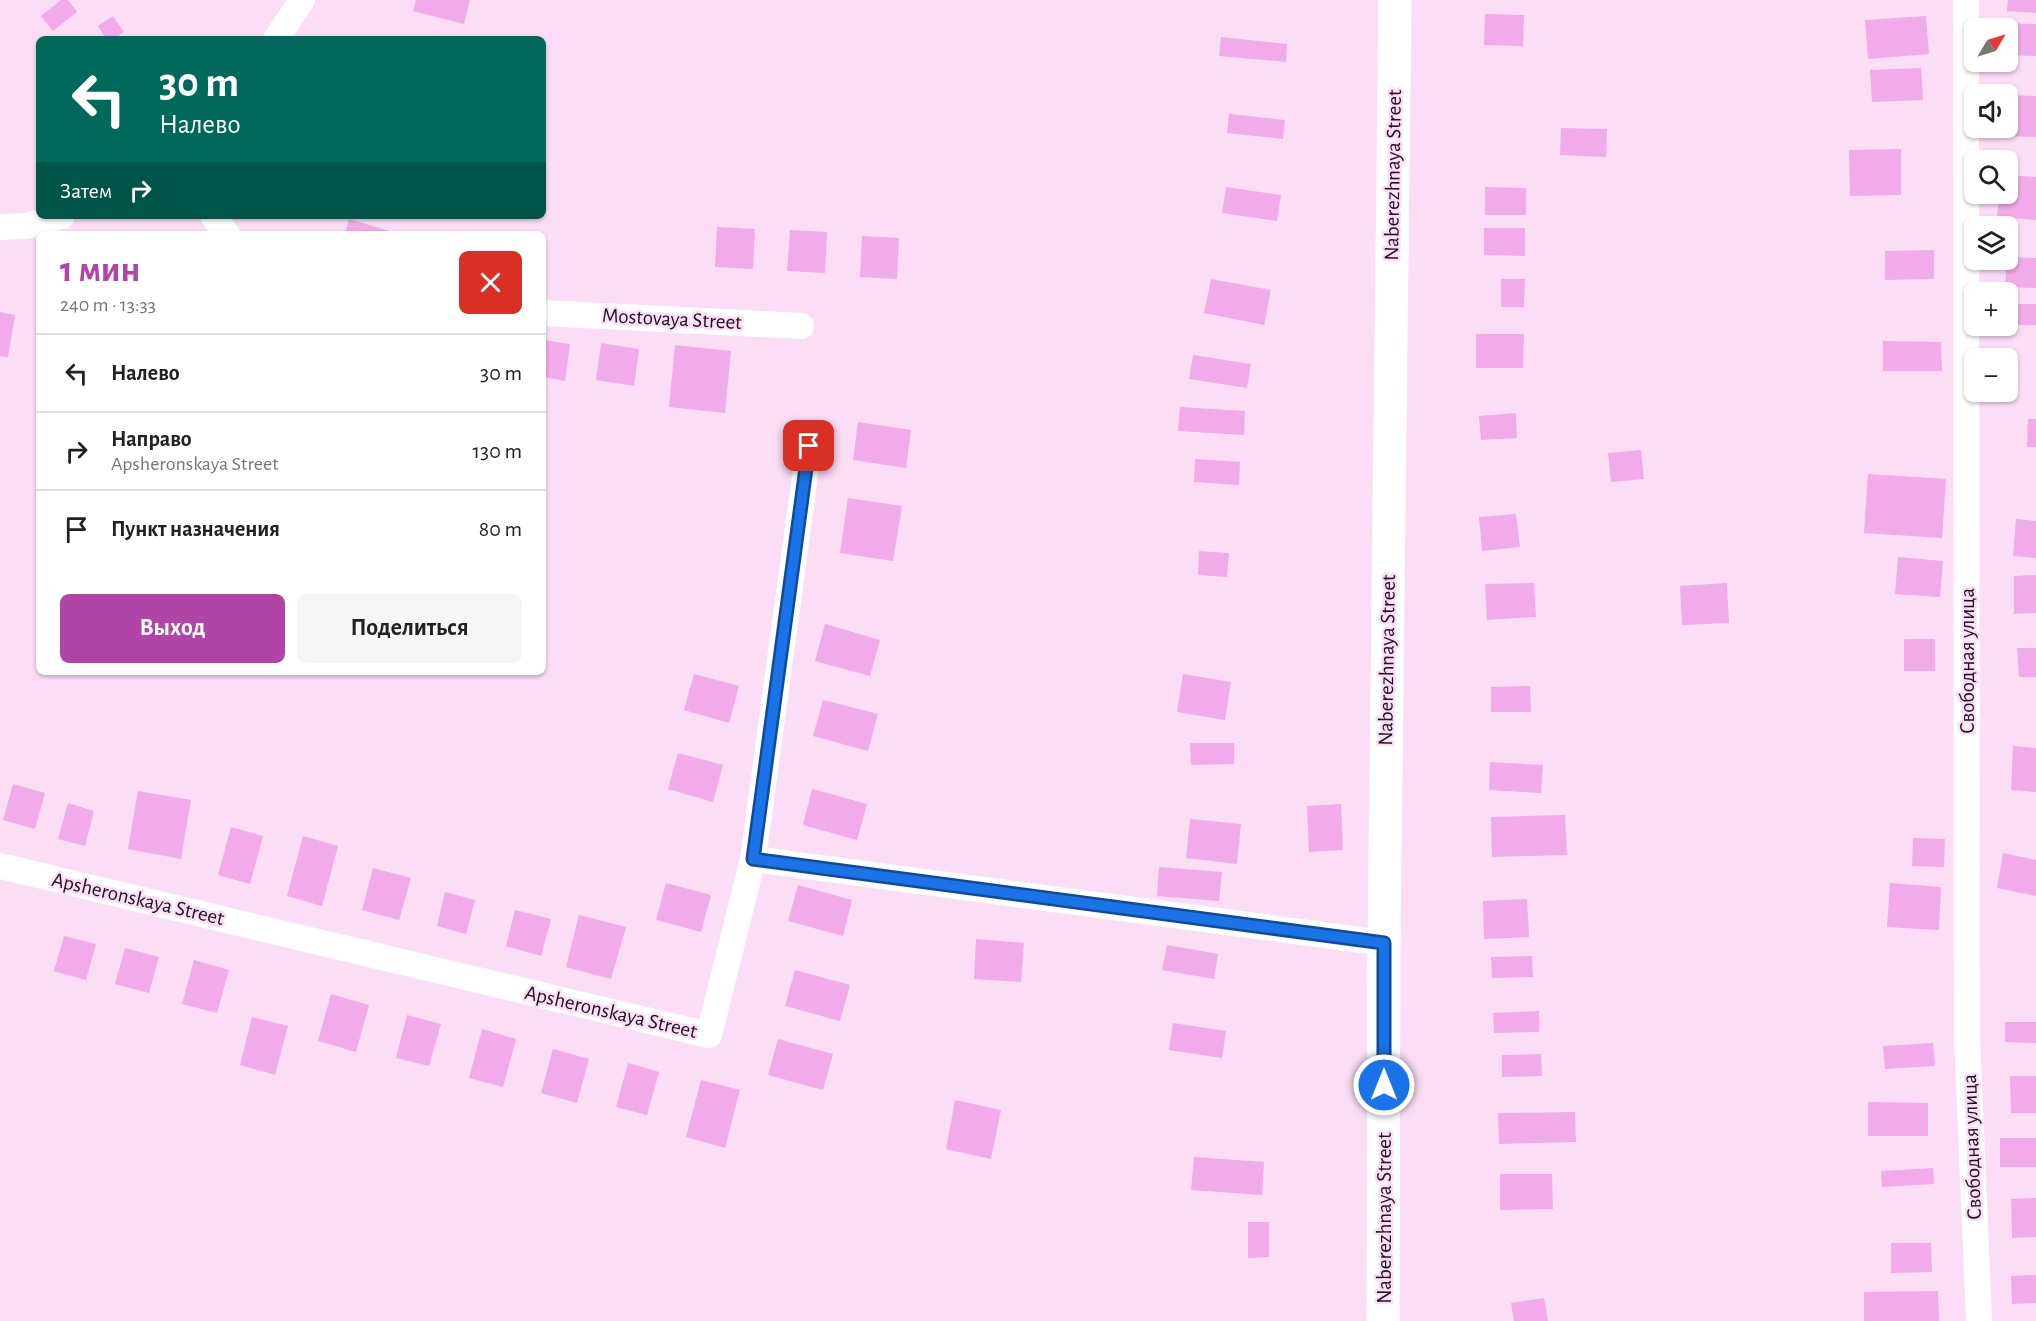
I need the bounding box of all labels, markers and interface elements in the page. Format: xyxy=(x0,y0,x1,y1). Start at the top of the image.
north arrow xyxy=(1964,18,2018,72)
map controls xyxy=(1964,18,2018,402)
icon: left xyxy=(60,60,138,138)
text: 30 m xyxy=(159,62,239,104)
button: sound xyxy=(1964,84,2018,138)
street label: Naberezhnaya Street xyxy=(1381,89,1405,261)
text: Налево xyxy=(159,111,241,138)
button: search xyxy=(1964,150,2018,204)
icon: right xyxy=(124,174,157,207)
text: Затем xyxy=(60,180,112,202)
button: layers xyxy=(1964,216,2018,270)
button: close xyxy=(459,251,522,314)
text: 1 мин xyxy=(60,252,140,288)
button: + xyxy=(1964,282,2018,336)
text: 240 m · 13:33 xyxy=(60,295,156,315)
street label: Mostovaya Street xyxy=(602,305,743,333)
button: − xyxy=(1964,348,2018,402)
icon: left xyxy=(60,357,93,390)
text: Налево xyxy=(111,362,180,384)
text: 30 m xyxy=(480,362,522,384)
pin xyxy=(783,420,834,471)
text: Направо xyxy=(111,428,192,450)
icon: arrive xyxy=(792,429,825,462)
icon: right xyxy=(60,435,93,468)
text: 130 m xyxy=(473,440,522,462)
text: Apsheronskaya Street xyxy=(111,454,279,474)
icon: arrive xyxy=(60,513,93,546)
text: Пункт назначения xyxy=(111,518,280,540)
text: 80 m xyxy=(479,518,522,540)
street label: Naberezhnaya Street xyxy=(1375,574,1399,746)
street label: Свободная улица xyxy=(1957,588,1978,734)
button: Выход xyxy=(60,594,285,663)
button: Поделиться xyxy=(297,594,522,663)
street label: Apsheronskaya Street xyxy=(50,869,226,929)
street label: Apsheronskaya Street xyxy=(523,982,699,1042)
position arrow xyxy=(1352,1053,1416,1117)
street label: Свободная улица xyxy=(1959,1073,1985,1220)
street label: Naberezhnaya Street xyxy=(1374,1132,1395,1304)

